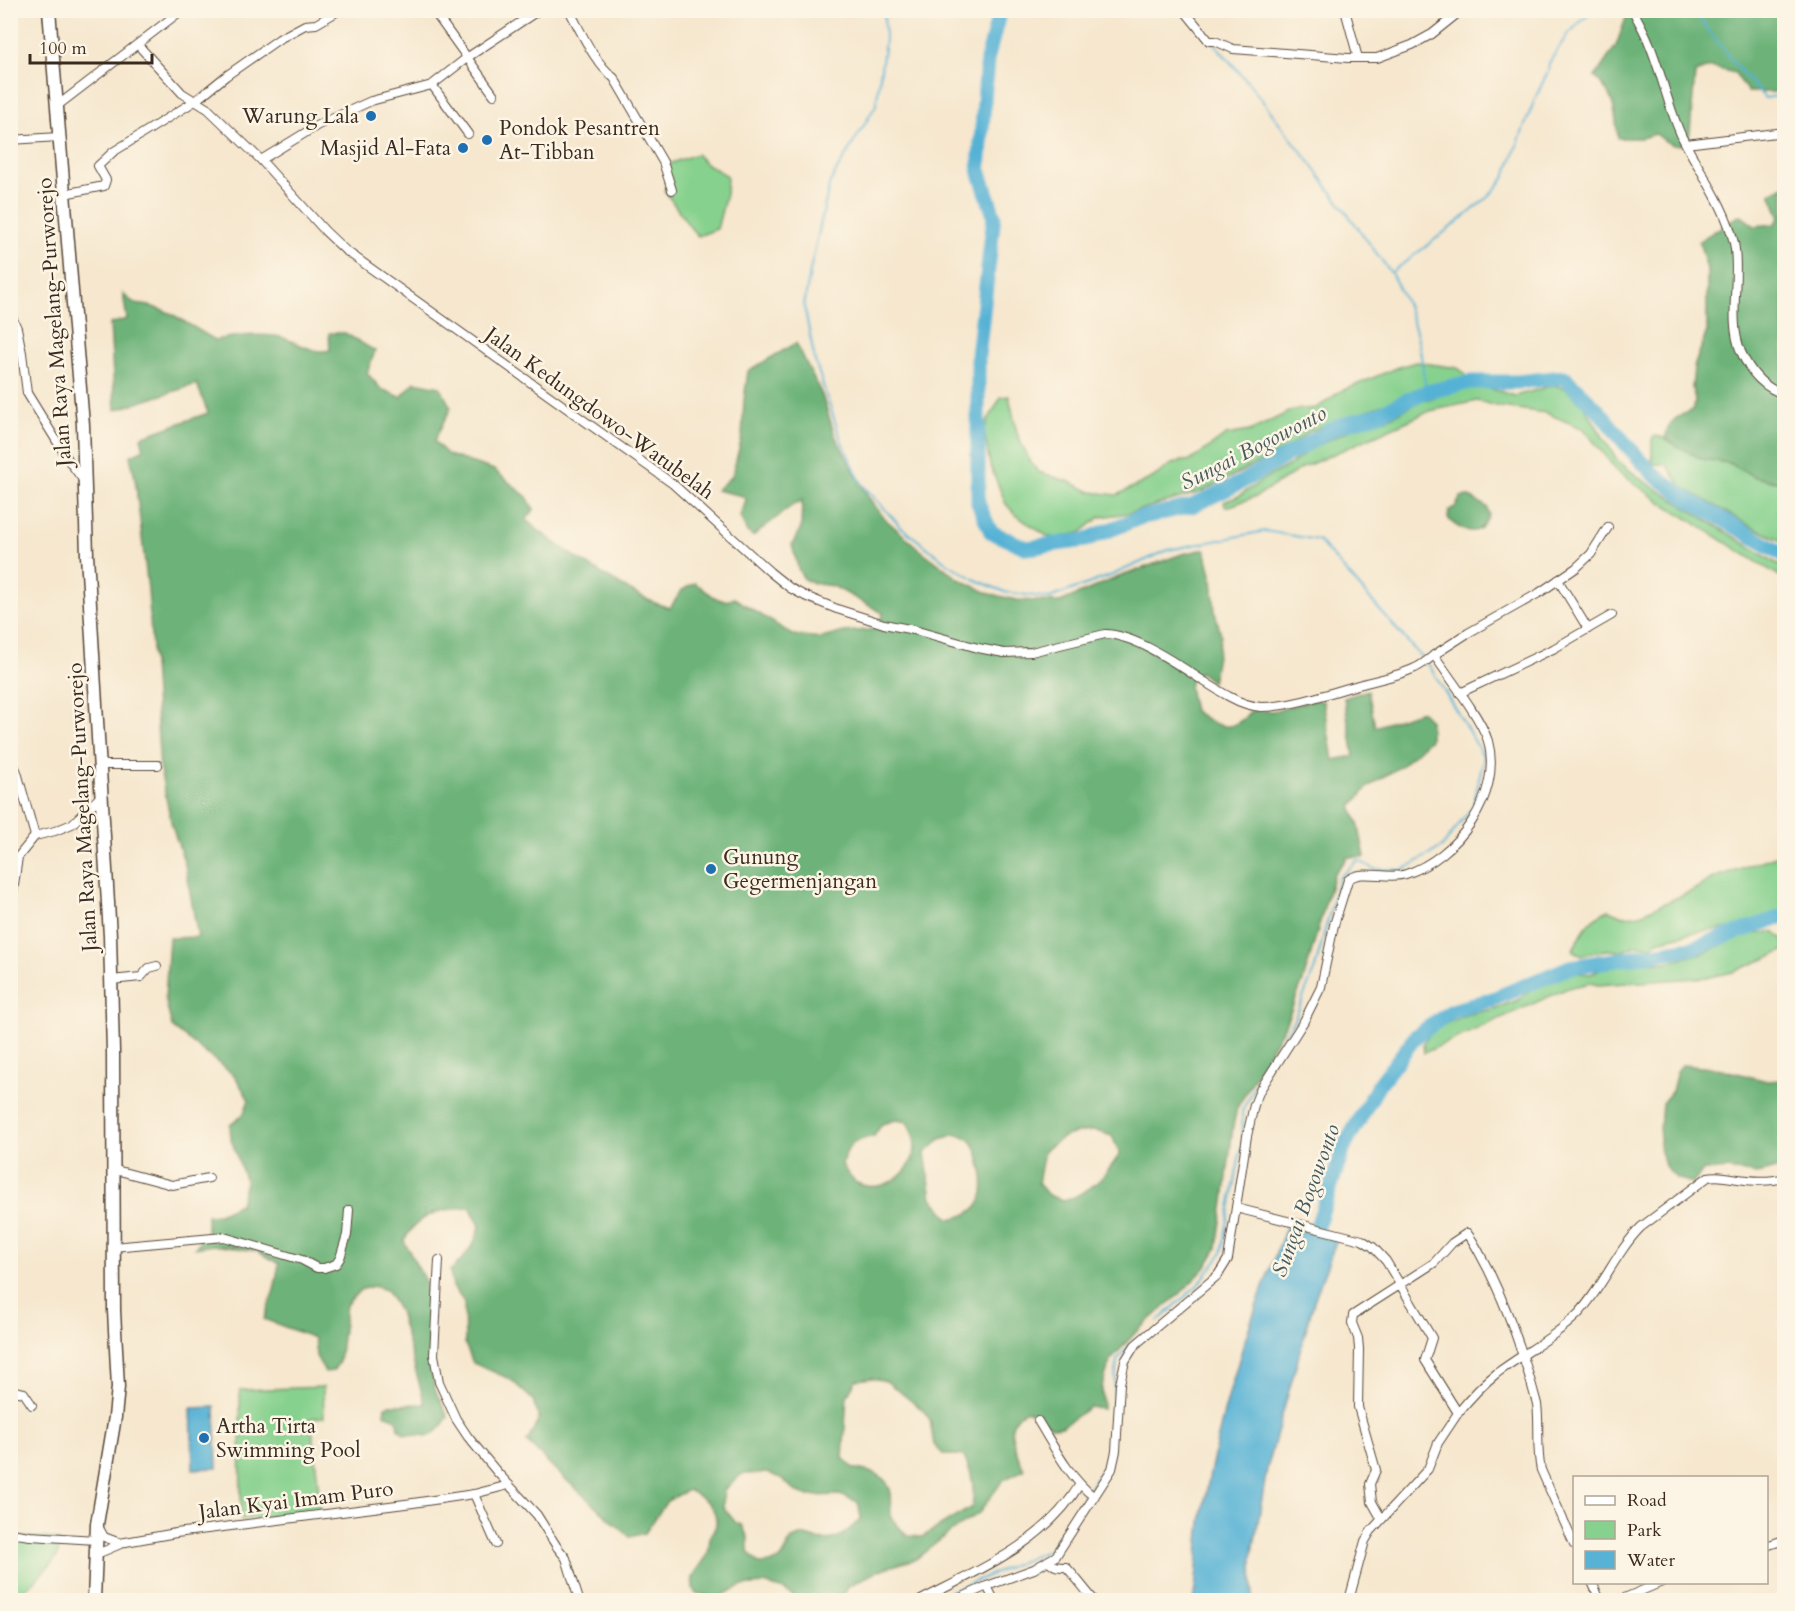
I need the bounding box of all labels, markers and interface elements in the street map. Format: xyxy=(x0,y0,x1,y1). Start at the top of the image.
scale bar xyxy=(30,27,152,65)
text: 100 m xyxy=(39,36,87,61)
place label: Warung Lala xyxy=(241,102,359,131)
marker: Warung Lala xyxy=(364,109,378,123)
place label: Pondok Pesantren At-Tibban xyxy=(499,114,660,167)
marker: Pondok Pesantren At-Tibban xyxy=(480,133,494,147)
place label: Masjid Al-Fata xyxy=(320,134,451,163)
marker: Masjid Al-Fata xyxy=(456,141,470,155)
street label: Jalan Raya Magelang-Purworejo xyxy=(30,177,79,470)
street label: Jalan Kedungdowo-Watubelah xyxy=(477,319,721,507)
water label: Sungai Bogowonto xyxy=(1175,398,1332,498)
street label: Jalan Raya Magelang-Purworejo xyxy=(60,662,105,955)
place label: Gunung Gegermenjangan xyxy=(723,843,877,896)
marker: Gunung Gegermenjangan xyxy=(704,862,718,876)
water label: Sungai Bogowonto xyxy=(1264,1120,1347,1281)
place label: Artha Tirta Swimming Pool xyxy=(216,1412,361,1465)
marker: Artha Tirta Swimming Pool xyxy=(197,1431,211,1445)
street label: Jalan Kyai Imam Puro xyxy=(194,1474,395,1527)
legend xyxy=(1573,1476,1768,1584)
text: Road xyxy=(1627,1488,1667,1513)
text: Park xyxy=(1627,1518,1662,1543)
text: Water xyxy=(1626,1548,1676,1573)

